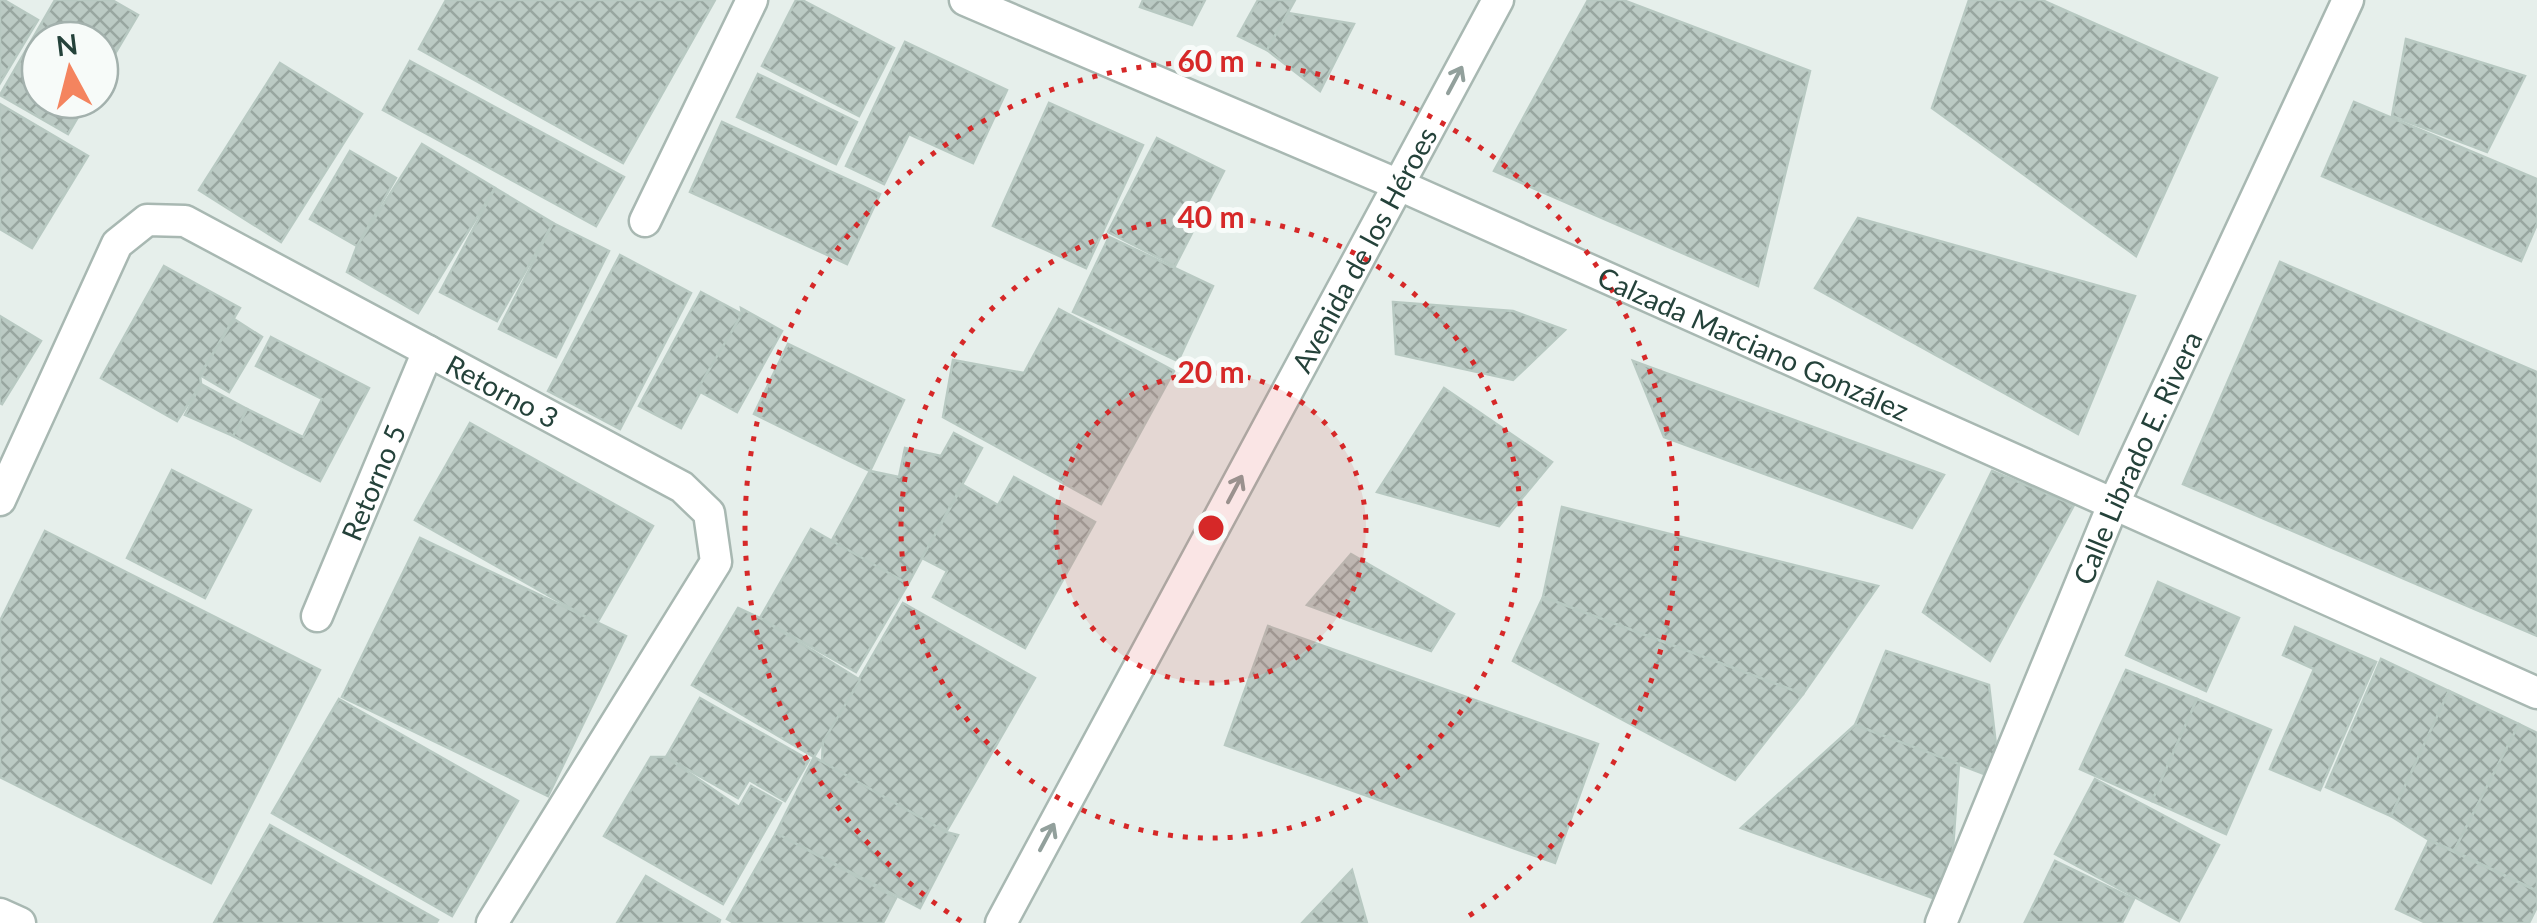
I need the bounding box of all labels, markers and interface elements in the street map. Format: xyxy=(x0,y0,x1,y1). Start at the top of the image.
north arrow xyxy=(20,20,120,120)
text: N xyxy=(54,26,80,62)
text: 60 m xyxy=(1177,42,1245,78)
one-way arrow xyxy=(1446,66,1466,95)
street label: Avenida de los Héroes xyxy=(1284,121,1443,378)
text: 40 m xyxy=(1177,198,1245,234)
street label: Calzada Marciano González xyxy=(1593,259,1914,427)
street label: Calle Librado E. Rivera xyxy=(2065,326,2209,589)
street label: Retorno 3 xyxy=(441,347,564,435)
text: 20 m xyxy=(1177,353,1245,389)
street label: Retorno 5 xyxy=(334,419,412,545)
one-way arrow xyxy=(1225,475,1245,505)
centre of rings xyxy=(1193,510,1229,546)
one-way arrow xyxy=(1038,823,1058,853)

